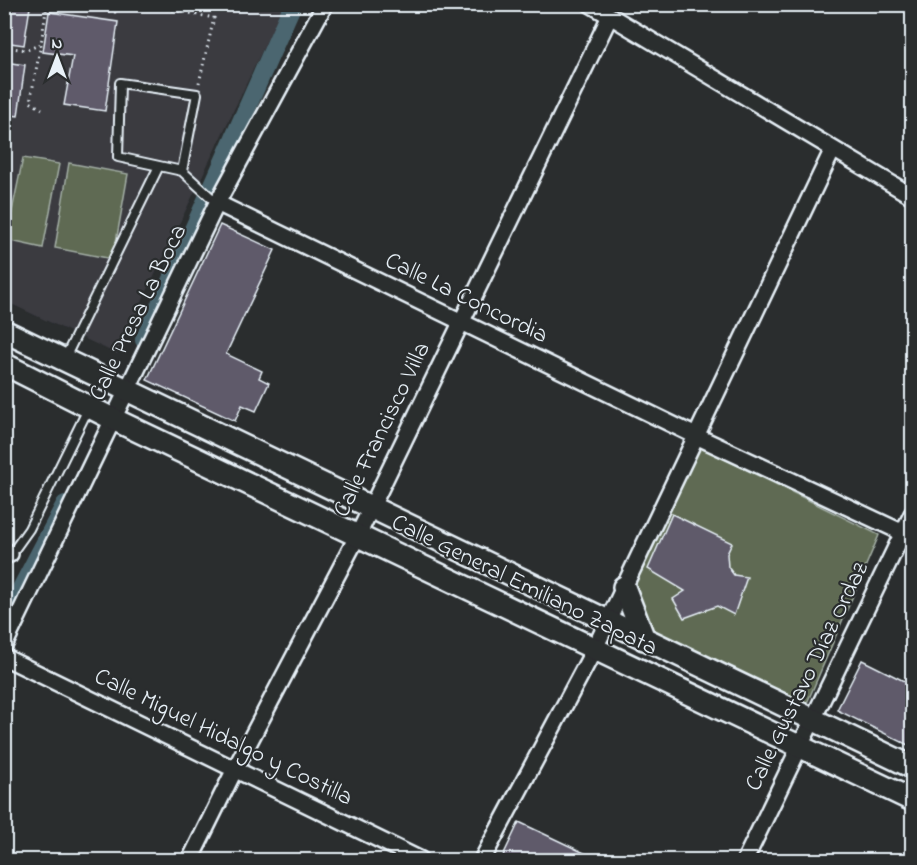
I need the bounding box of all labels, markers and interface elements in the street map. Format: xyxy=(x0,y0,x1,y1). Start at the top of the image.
north arrow xyxy=(27,27,87,87)
text: N xyxy=(52,32,63,56)
street label: Calle Presa La Boca xyxy=(81,219,197,407)
street label: Calle La Concordia xyxy=(379,244,553,354)
street label: Calle Francisco Villa xyxy=(325,337,441,523)
street label: Calle General Emiliano Zapata xyxy=(385,506,663,666)
street label: Calle Gustavo Díaz Ordaz xyxy=(737,556,879,798)
street label: Calle Miguel Hidalgo y Costilla xyxy=(87,660,358,817)

